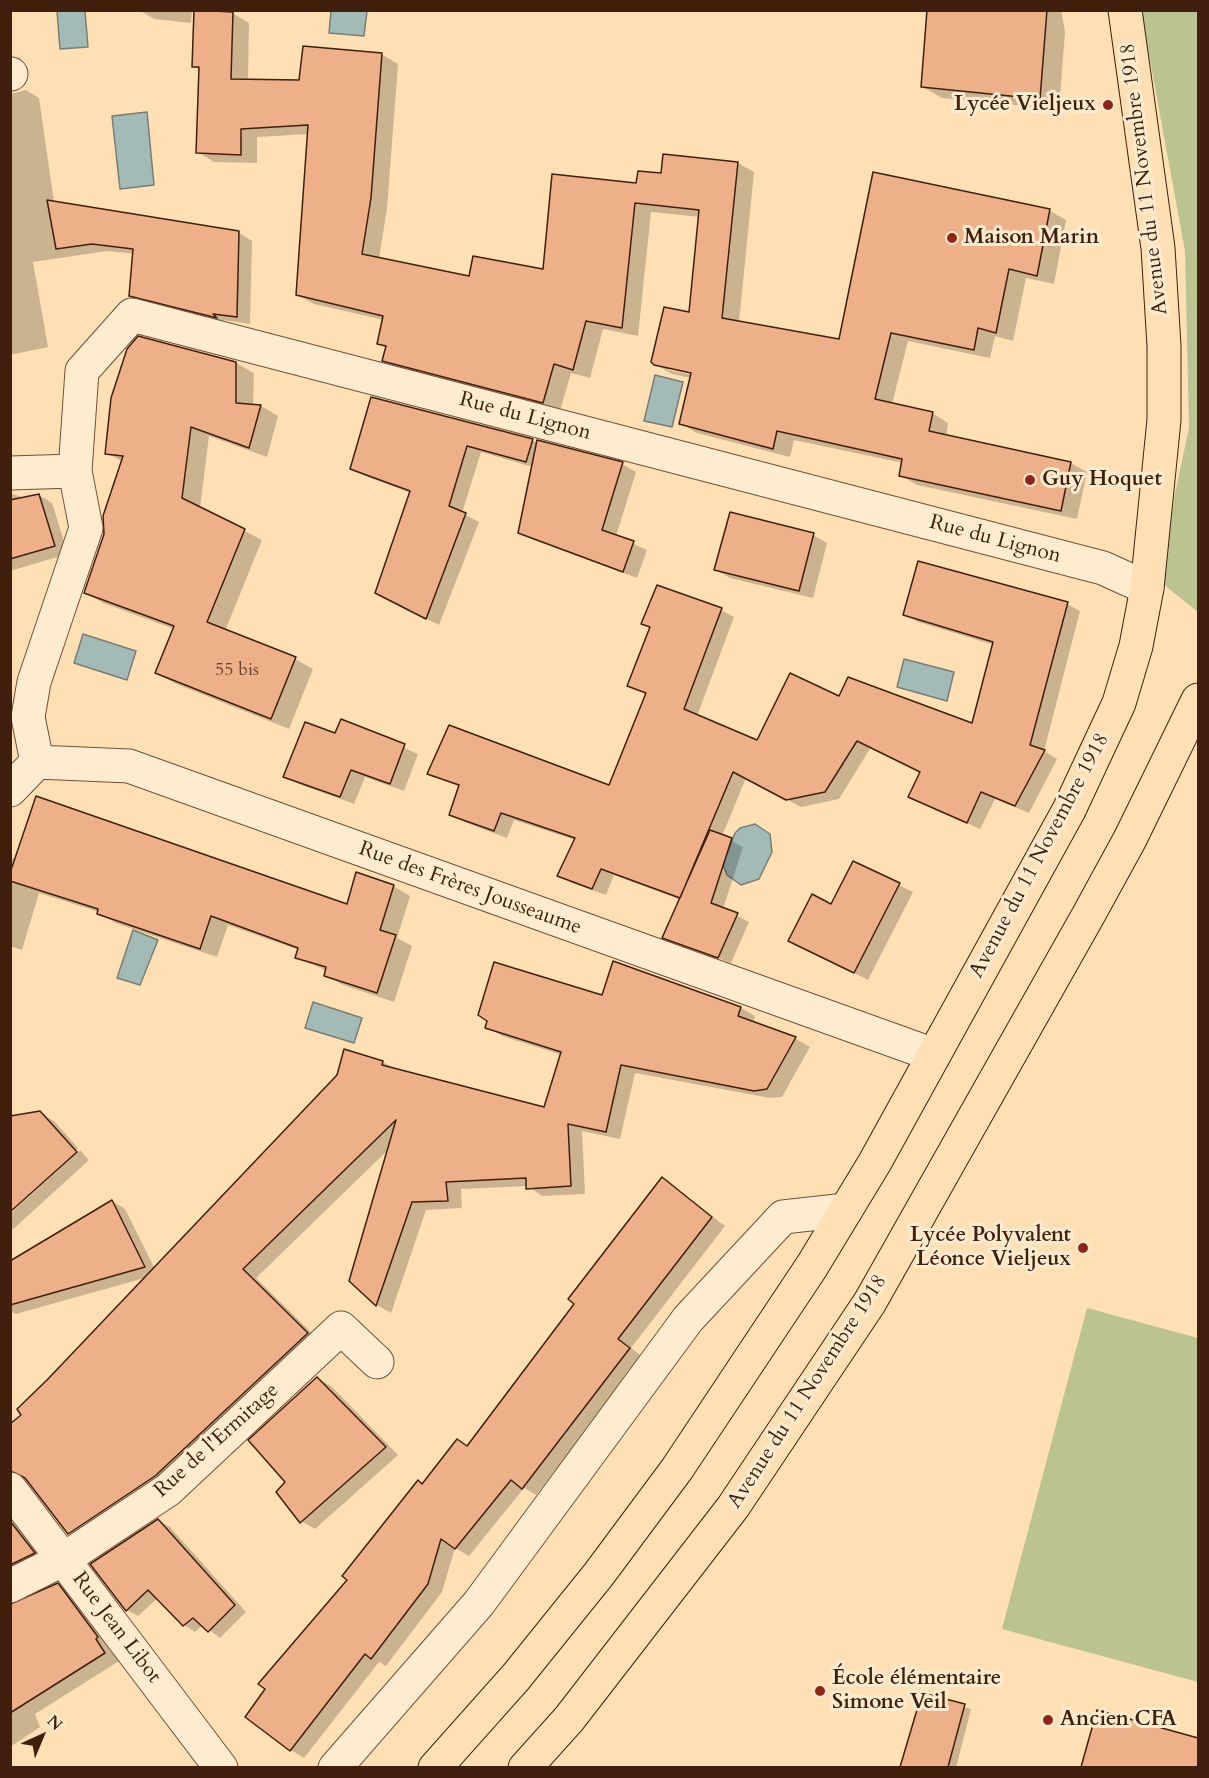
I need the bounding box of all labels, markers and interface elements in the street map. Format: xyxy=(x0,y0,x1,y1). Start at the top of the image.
street label: Avenue du 11 Novembre 1918 xyxy=(1116,42,1174,316)
place label: Lycée Vieljeux xyxy=(954,92,1096,118)
marker: Lycée Vieljeux xyxy=(1101,98,1115,112)
place label: Maison Marin xyxy=(964,225,1099,251)
marker: Maison Marin xyxy=(945,231,959,245)
street label: Rue du Lignon xyxy=(456,387,594,447)
place label: Guy Hoquet xyxy=(1042,467,1162,493)
marker: Guy Hoquet xyxy=(1023,473,1037,487)
street label: Rue du Lignon xyxy=(926,510,1064,570)
house number: 55 bis xyxy=(215,660,259,682)
street label: Avenue du 11 Novembre 1918 xyxy=(965,729,1115,983)
street label: Rue des Frères Jousseaume xyxy=(355,837,585,941)
place label: Lycée Polyvalent Léonce Vieljeux xyxy=(910,1223,1071,1273)
marker: Lycée Polyvalent Léonce Vieljeux xyxy=(1076,1241,1090,1255)
street label: Avenue du 11 Novembre 1918 xyxy=(723,1270,893,1514)
street label: Rue de l'Ermitage xyxy=(149,1378,285,1504)
street label: Rue Jean Libot xyxy=(66,1568,166,1688)
place label: École élémentaire Simone Veil xyxy=(832,1666,1001,1716)
marker: École élémentaire Simone Veil xyxy=(813,1684,827,1698)
north arrow xyxy=(12,1706,72,1766)
place label: Ancien CFA xyxy=(1060,1707,1177,1733)
text: N xyxy=(42,1710,67,1736)
marker: Ancien CFA xyxy=(1041,1713,1055,1727)

